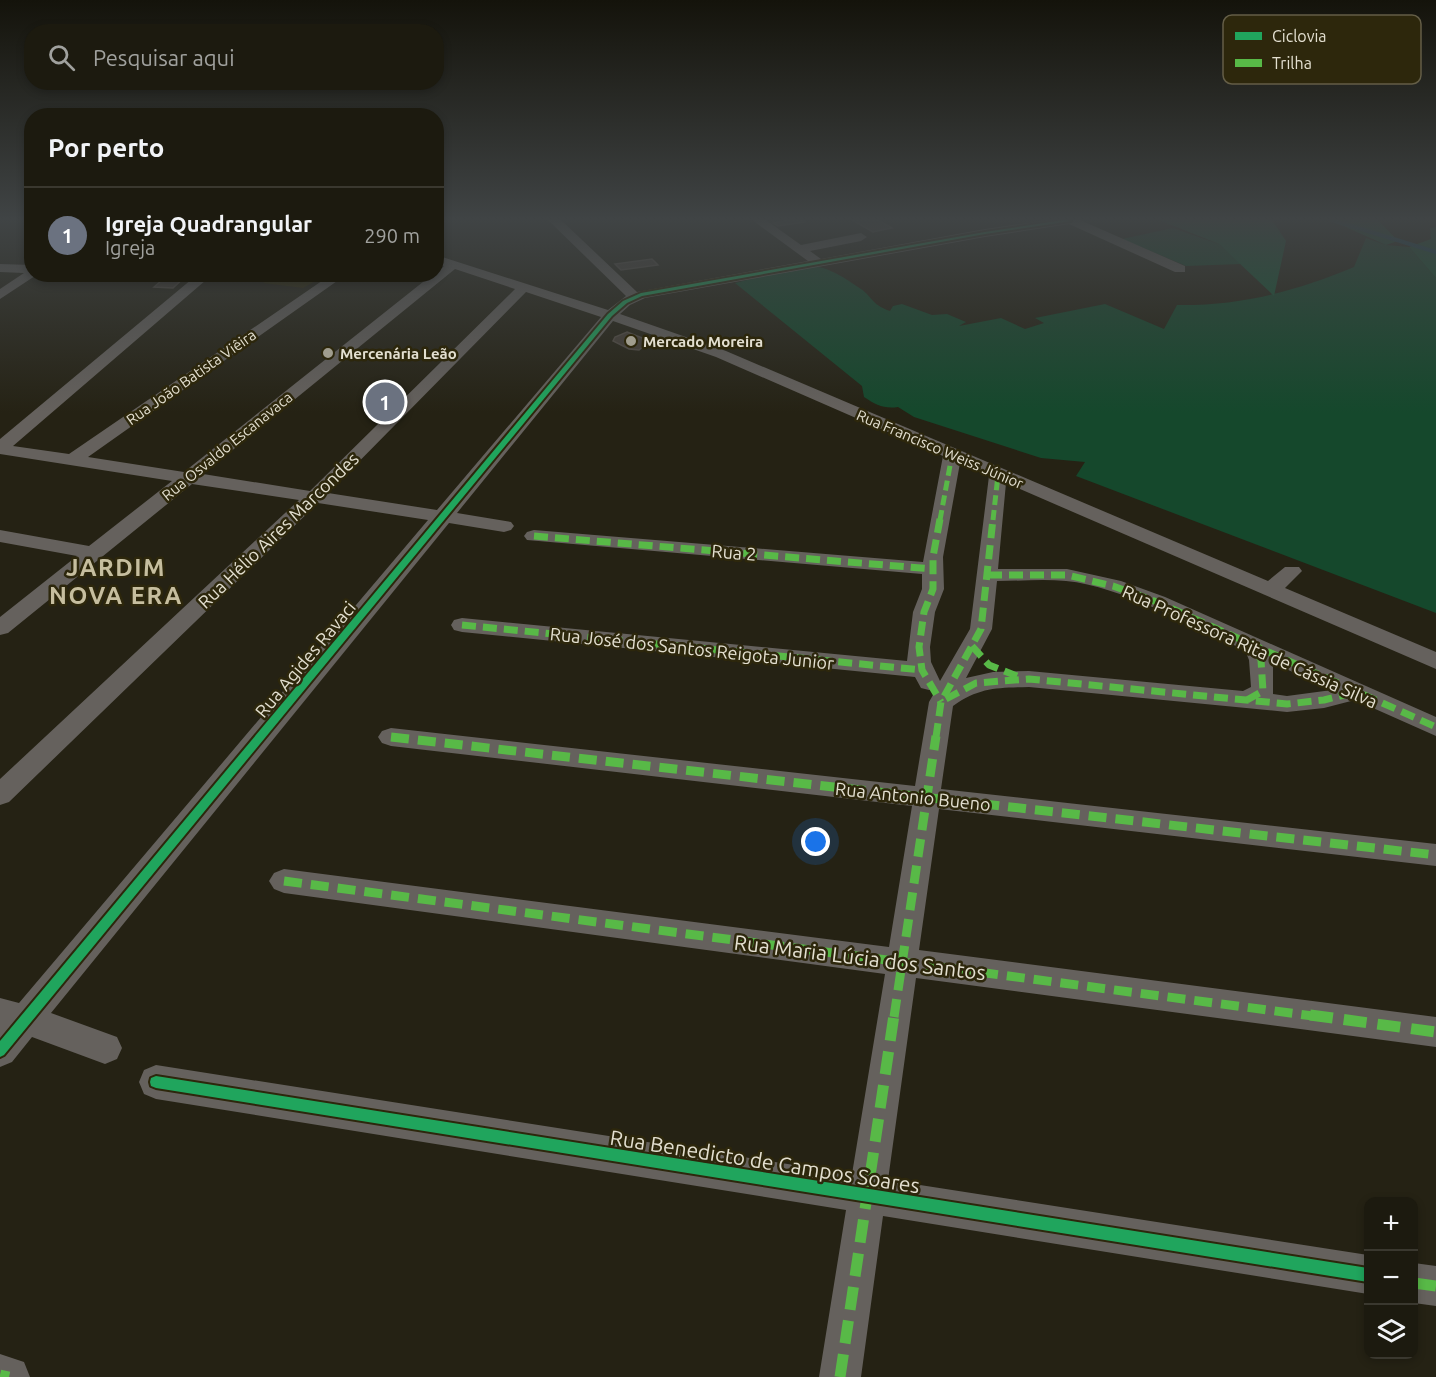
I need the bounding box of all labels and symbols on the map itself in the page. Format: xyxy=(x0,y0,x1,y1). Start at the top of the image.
legend xyxy=(1223,15,1421,84)
text: Ciclovia xyxy=(1272,27,1327,45)
text: Trilha xyxy=(1272,54,1312,72)
street label: Rua João Batista Viêira xyxy=(123,326,259,428)
place label: Mercado Moreira xyxy=(643,333,763,350)
marker: Mercado Moreira xyxy=(624,334,638,348)
place label: Mercenária Leão xyxy=(340,345,457,362)
marker: Mercenária Leão xyxy=(321,346,335,360)
pin: 1 xyxy=(366,380,404,424)
street label: Rua Osvaldo Escanavaca xyxy=(158,388,296,504)
street label: Rua Francisco Weiss Júnior xyxy=(854,406,1026,492)
street label: Rua Hélio Aires Marcondes xyxy=(194,448,362,612)
street label: Rua 2 xyxy=(711,540,757,564)
district label: JARDIM NOVA ERA xyxy=(49,554,183,609)
street label: Rua Professora Rita de Cássia Silva xyxy=(1119,581,1381,711)
street label: Rua Agides Ravaci xyxy=(251,597,359,721)
street label: Rua José dos Santos Reigota Junior xyxy=(549,623,835,673)
street label: Rua Antonio Bueno xyxy=(834,778,992,814)
your location xyxy=(801,827,830,856)
street label: Rua Maria Lúcia dos Santos xyxy=(733,930,987,984)
street label: Rua Benedicto de Campos Soares xyxy=(608,1125,922,1197)

